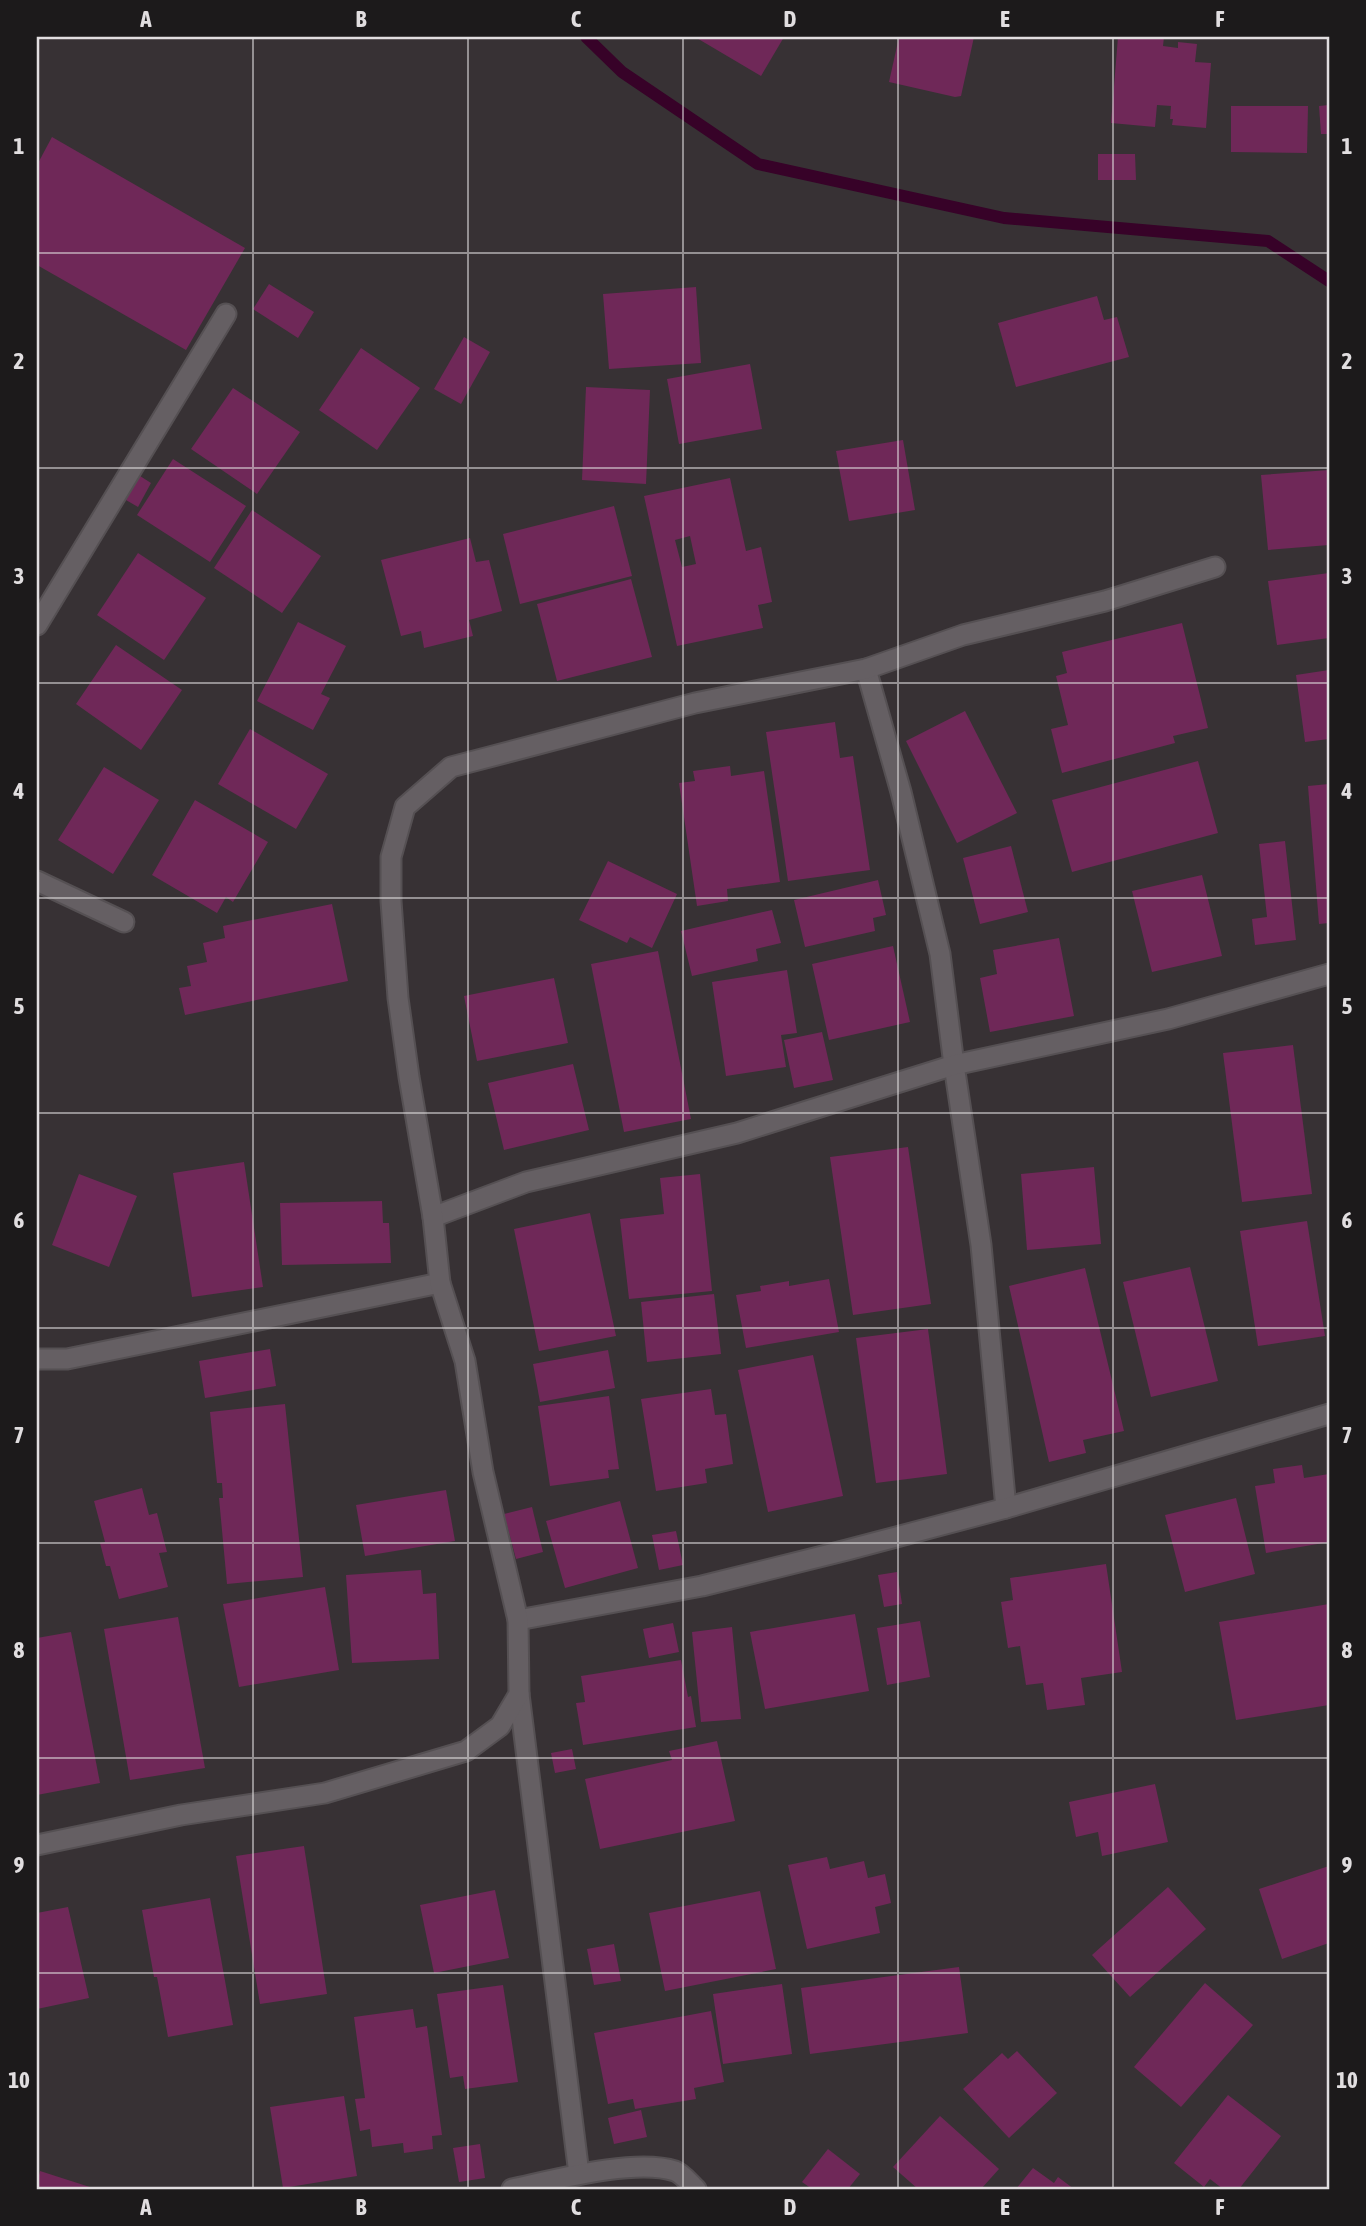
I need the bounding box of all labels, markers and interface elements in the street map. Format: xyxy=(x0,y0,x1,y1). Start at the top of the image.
text: A xyxy=(139,6,152,32)
text: B xyxy=(356,6,367,32)
text: C xyxy=(571,6,582,32)
text: D xyxy=(784,6,797,32)
text: E xyxy=(1000,6,1010,32)
text: F xyxy=(1215,6,1225,32)
text: 1 xyxy=(14,133,25,159)
text: 1 xyxy=(1342,133,1353,159)
text: 2 xyxy=(14,348,24,374)
text: 2 xyxy=(1342,348,1352,374)
text: 3 xyxy=(14,563,24,589)
text: 3 xyxy=(1342,563,1352,589)
text: 4 xyxy=(13,778,25,804)
text: 4 xyxy=(1341,778,1353,804)
text: 5 xyxy=(14,993,25,1019)
text: 5 xyxy=(1342,993,1353,1019)
text: 6 xyxy=(14,1207,25,1233)
text: 6 xyxy=(1342,1207,1353,1233)
text: 7 xyxy=(14,1422,24,1448)
text: 7 xyxy=(1342,1422,1352,1448)
text: 8 xyxy=(14,1637,25,1663)
text: 8 xyxy=(1342,1637,1353,1663)
text: 9 xyxy=(14,1852,25,1878)
text: 9 xyxy=(1342,1852,1353,1878)
text: 10 xyxy=(8,2067,30,2093)
text: 10 xyxy=(1336,2067,1358,2093)
text: A xyxy=(139,2194,152,2220)
text: B xyxy=(356,2194,367,2220)
text: C xyxy=(571,2194,582,2220)
text: D xyxy=(784,2194,797,2220)
text: E xyxy=(1000,2194,1010,2220)
text: F xyxy=(1215,2194,1225,2220)

